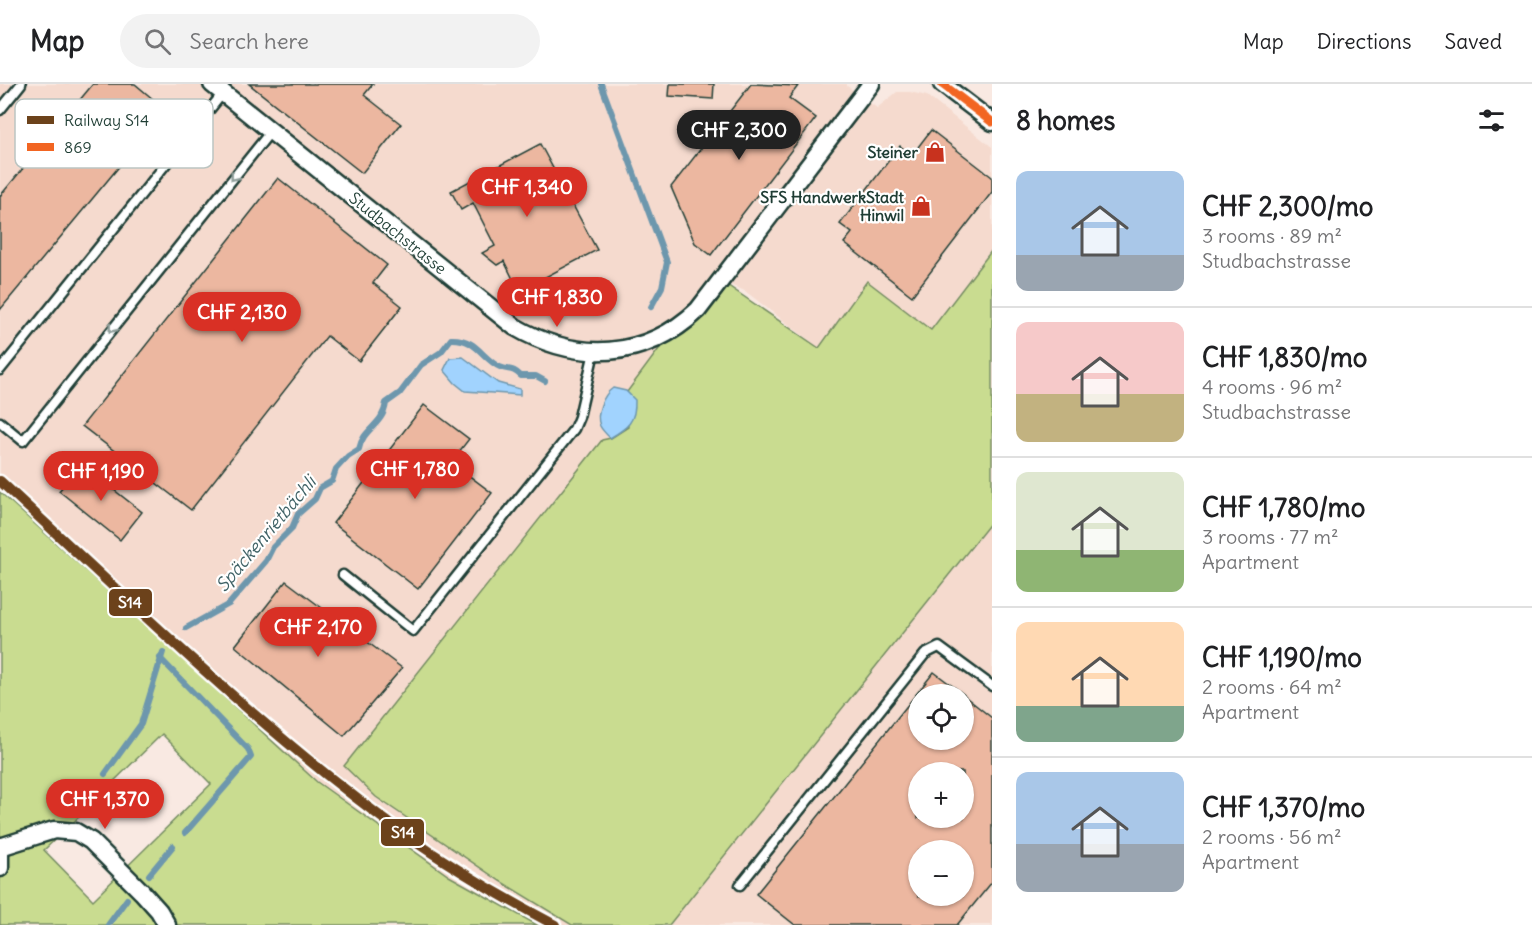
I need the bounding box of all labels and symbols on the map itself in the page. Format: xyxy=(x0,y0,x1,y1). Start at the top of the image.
legend xyxy=(15,99,213,168)
text: Railway S14 xyxy=(64,110,149,130)
pin: CHF 2,300 xyxy=(670,110,808,161)
text: 869 xyxy=(64,137,92,157)
shop icon: Steiner xyxy=(923,140,947,164)
place label: Steiner xyxy=(868,142,918,162)
pin: CHF 1,340 xyxy=(458,167,596,218)
one-way arrow xyxy=(231,170,242,181)
place label: SFS HandwerkStadt Hinwil xyxy=(760,187,905,225)
street label: Studbachstrasse xyxy=(345,188,451,278)
shop icon: SFS HandwerkStadt Hinwil xyxy=(909,194,933,218)
pin: CHF 1,830 xyxy=(488,277,626,328)
pin: CHF 2,130 xyxy=(173,292,311,343)
one-way arrow xyxy=(109,322,120,333)
pin: CHF 1,780 xyxy=(346,449,484,500)
pin: CHF 1,190 xyxy=(32,451,170,502)
water label: Späckenrietbächli xyxy=(211,470,322,596)
line badge: S14 xyxy=(108,588,153,617)
text: S14 xyxy=(118,592,142,612)
pin: CHF 2,170 xyxy=(249,607,387,658)
pin: CHF 1,370 xyxy=(36,779,174,830)
line badge: S14 xyxy=(380,818,425,847)
text: S14 xyxy=(391,822,415,842)

